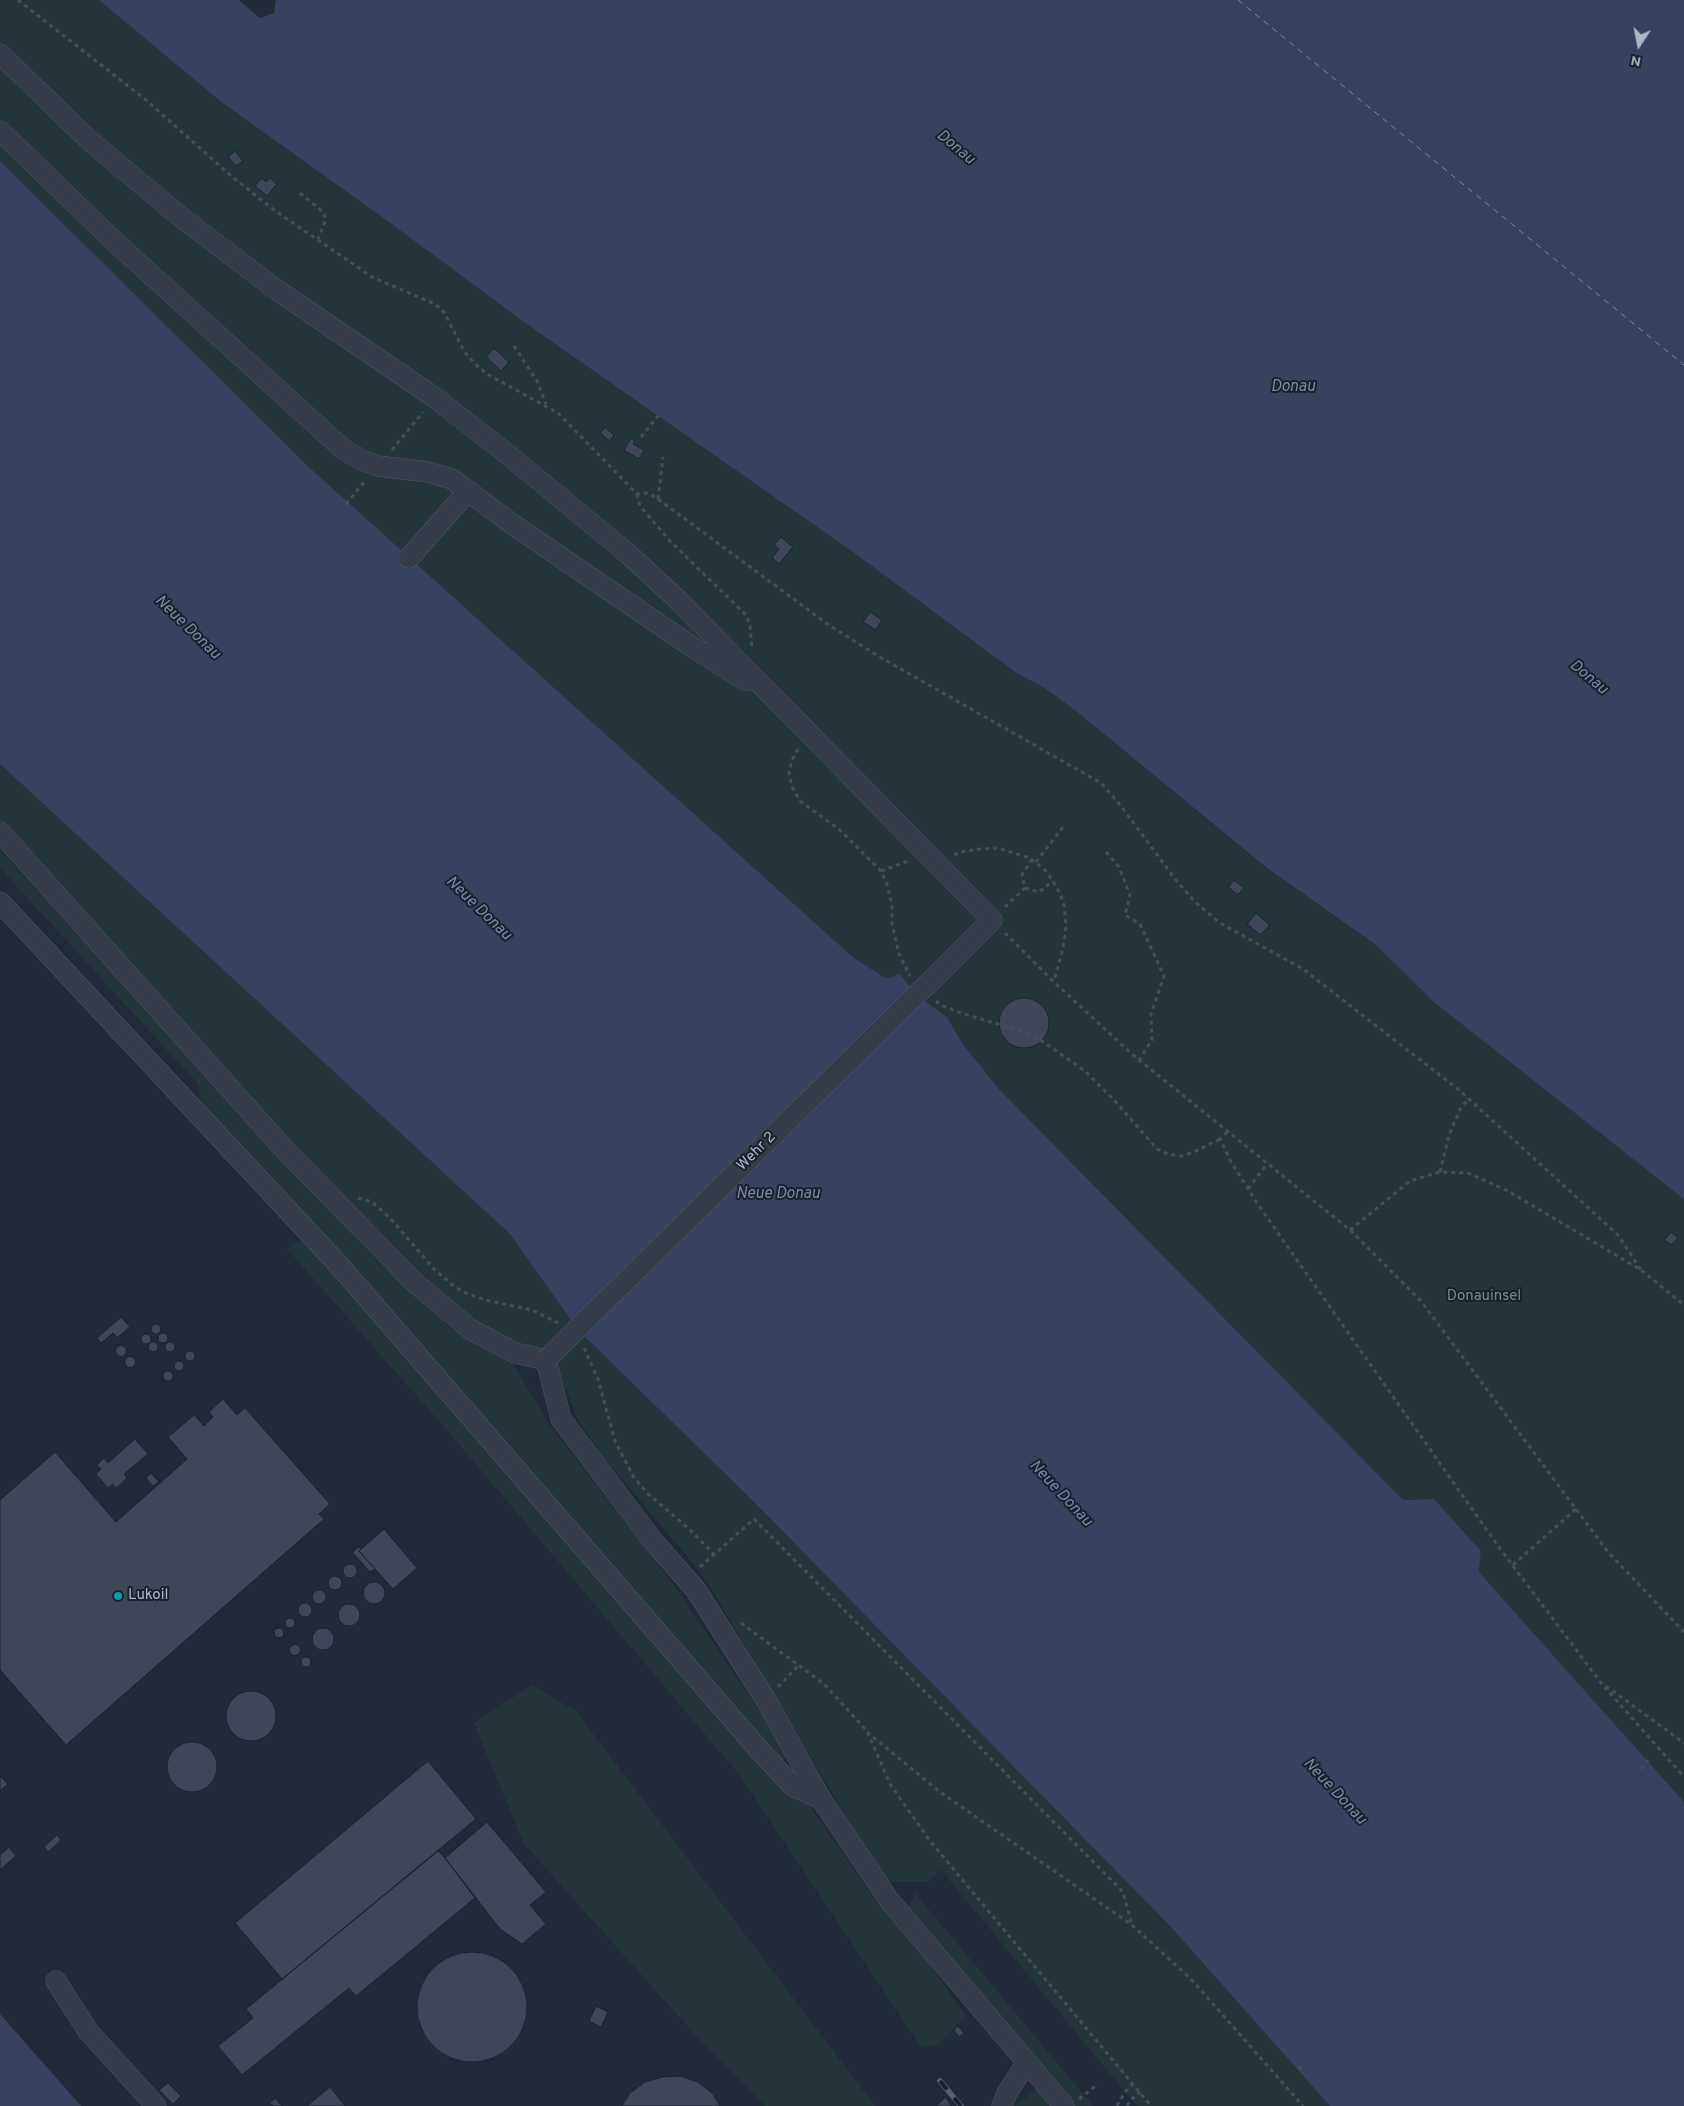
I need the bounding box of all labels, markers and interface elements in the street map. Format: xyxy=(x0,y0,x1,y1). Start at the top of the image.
north arrow xyxy=(1614,20,1664,70)
text: N xyxy=(1629,51,1643,70)
water label: Donau xyxy=(932,126,978,170)
water label: Donau xyxy=(1271,378,1315,398)
water label: Neue Donau xyxy=(150,592,224,664)
water label: Donau xyxy=(1565,656,1611,700)
water label: Neue Donau xyxy=(441,873,515,945)
street label: Wehr 2 xyxy=(734,1129,780,1175)
water label: Neue Donau xyxy=(736,1185,820,1205)
park label: Donauinsel xyxy=(1447,1288,1521,1306)
water label: Neue Donau xyxy=(1024,1457,1096,1531)
place label: Lukoil xyxy=(128,1587,168,1605)
marker: Lukoil xyxy=(112,1590,124,1602)
water label: Neue Donau xyxy=(1298,1755,1370,1829)

